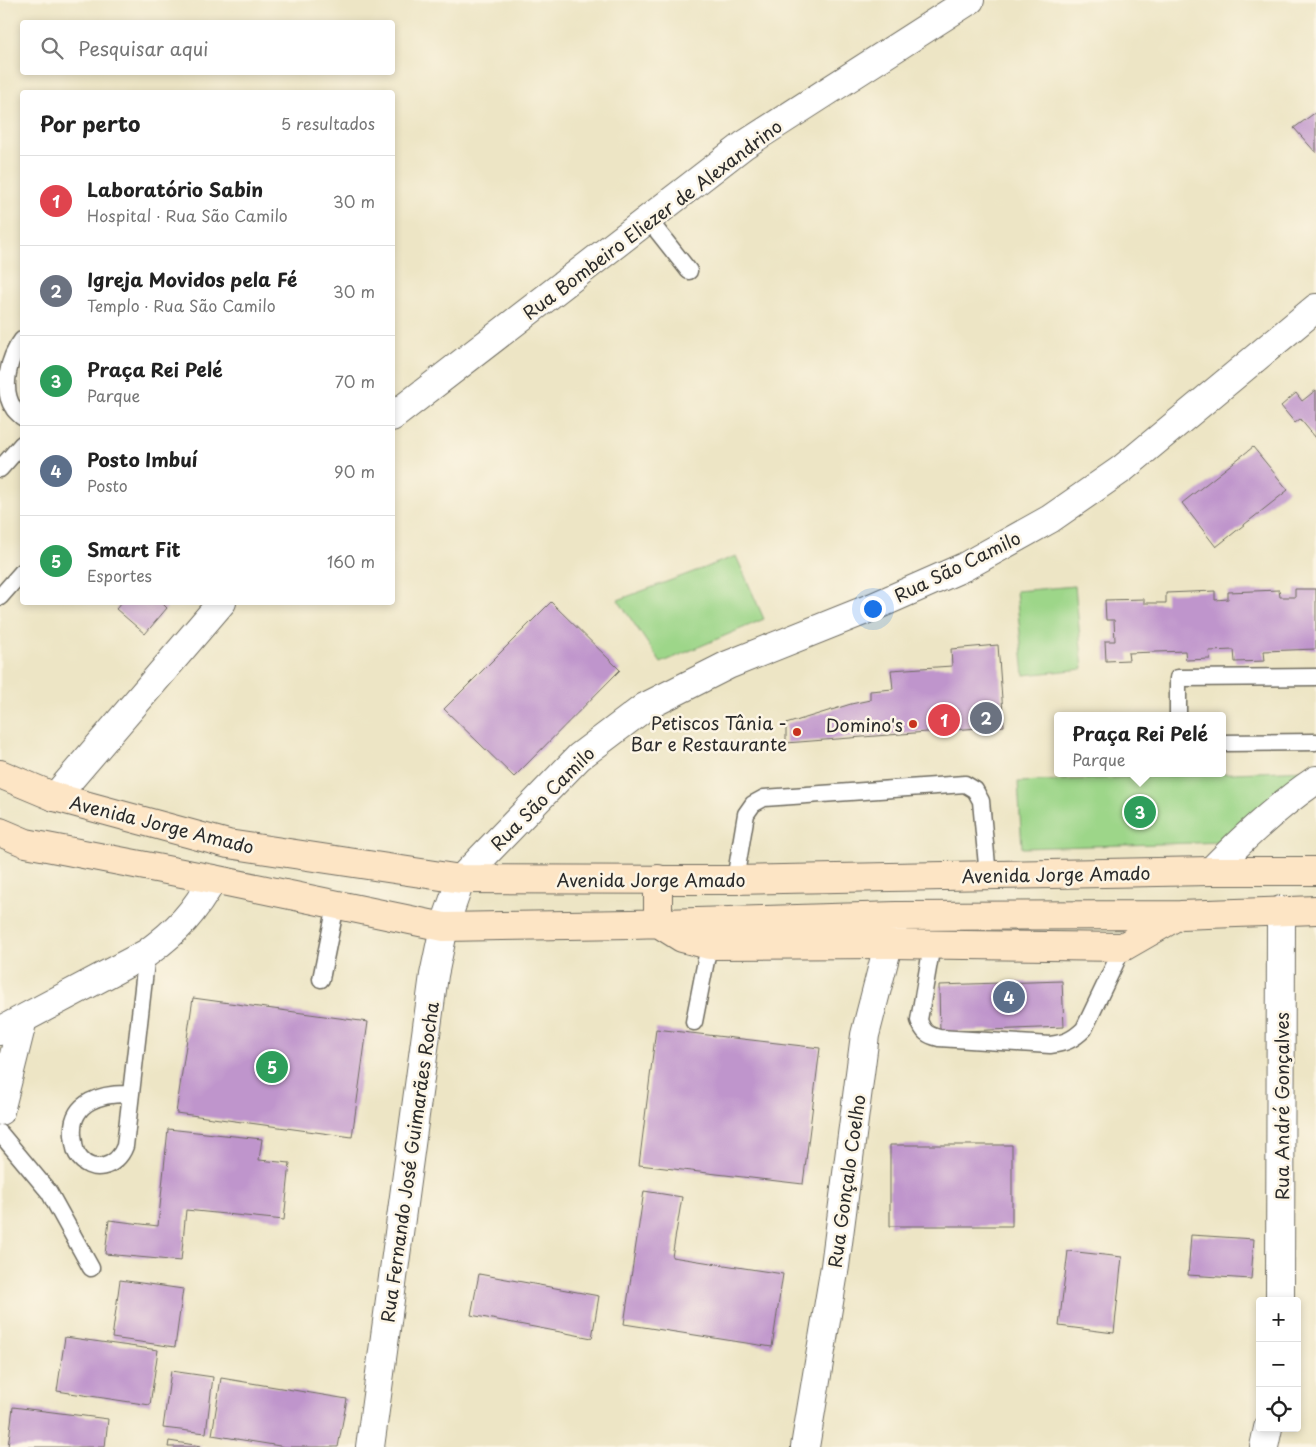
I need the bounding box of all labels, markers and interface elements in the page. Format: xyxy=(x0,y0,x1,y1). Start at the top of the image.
search box xyxy=(20,20,395,75)
icon: search xyxy=(38,34,66,62)
text: Pesquisar aqui xyxy=(78,34,208,62)
text: Por perto xyxy=(40,107,140,139)
text: 5 resultados xyxy=(281,111,375,135)
street label: Rua Bombeiro Eliezer de Alexandrino xyxy=(517,112,787,326)
text: Laboratório Sabin xyxy=(87,175,263,203)
text: 1 xyxy=(52,189,60,213)
text: 30 m xyxy=(333,189,375,213)
text: Hospital · Rua São Camilo xyxy=(87,203,288,227)
text: Igreja Movidos pela Fé xyxy=(87,265,297,293)
text: 2 xyxy=(50,279,62,303)
text: 30 m xyxy=(333,279,375,303)
text: Templo · Rua São Camilo xyxy=(87,293,276,317)
text: Praça Rei Pelé xyxy=(87,355,223,383)
text: 3 xyxy=(51,369,61,393)
text: 70 m xyxy=(335,369,375,393)
text: Parque xyxy=(87,383,140,407)
text: Posto Imbuí xyxy=(87,445,197,473)
text: 4 xyxy=(51,459,61,483)
text: 90 m xyxy=(334,459,375,483)
text: Posto xyxy=(87,473,128,497)
street label: Rua São Camilo xyxy=(889,524,1025,608)
text: Smart Fit xyxy=(87,535,181,563)
text: 5 xyxy=(51,549,61,573)
text: 160 m xyxy=(327,549,375,573)
text: Esportes xyxy=(87,563,152,587)
your location xyxy=(860,596,886,622)
pin: 2 xyxy=(970,699,1002,737)
pin: 1 xyxy=(928,701,960,739)
place label: Petiscos Tânia - Bar e Restaurante xyxy=(631,709,787,757)
place label: Domino's xyxy=(826,711,903,738)
popup xyxy=(1054,712,1226,777)
marker: Domino's xyxy=(907,718,919,730)
text: Praça Rei Pelé xyxy=(1072,719,1208,747)
marker: Petiscos Tânia - Bar e Restaurante xyxy=(791,726,803,738)
street label: Rua São Camilo xyxy=(484,740,600,856)
text: Parque xyxy=(1072,747,1125,771)
street label: Avenida Jorge Amado xyxy=(67,788,257,860)
pin: 3 xyxy=(1124,793,1156,831)
street label: Avenida Jorge Amado xyxy=(961,859,1151,889)
street label: Avenida Jorge Amado xyxy=(557,866,745,893)
pin: 4 xyxy=(993,978,1025,1016)
street label: Rua Fernando José Guimarães Rocha xyxy=(373,999,445,1324)
street label: Rua André Gonçalves xyxy=(1268,1012,1295,1200)
pin: 5 xyxy=(256,1048,288,1086)
street label: Rua Gonçalo Coelho xyxy=(820,1093,872,1269)
map controls xyxy=(1256,1297,1301,1432)
button: + xyxy=(1256,1297,1301,1342)
button: − xyxy=(1256,1342,1301,1387)
button: locate xyxy=(1256,1387,1301,1432)

